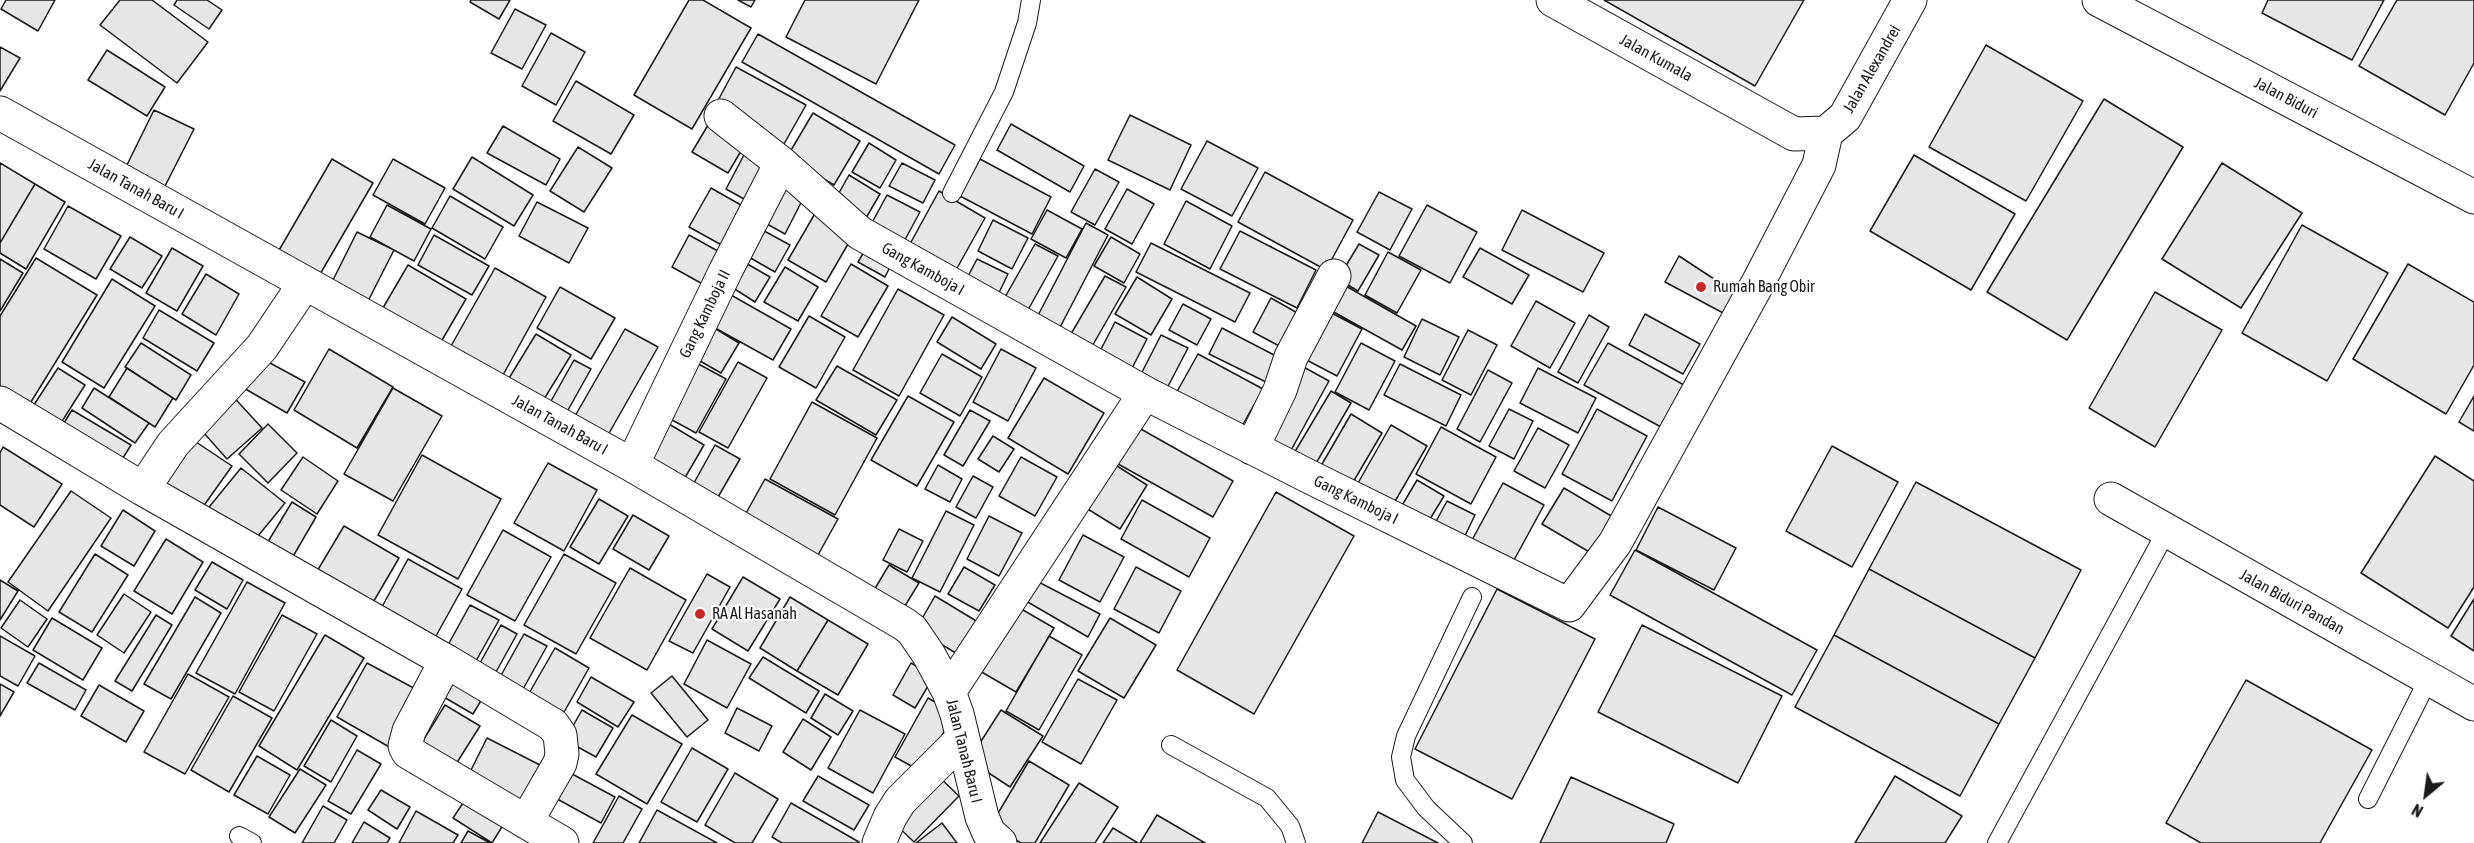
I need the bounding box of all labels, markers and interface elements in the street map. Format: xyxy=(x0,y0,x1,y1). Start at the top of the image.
street label: Jalan Alexandrei xyxy=(1839,22,1905,116)
street label: Jalan Kumala xyxy=(1616,30,1696,86)
street label: Jalan Biduri xyxy=(2251,73,2321,123)
street label: Jalan Tanah Baru I xyxy=(85,155,187,223)
street label: Gang Kamboja I xyxy=(878,238,968,300)
street label: Gang Kamboja II xyxy=(675,267,735,361)
place label: Rumah Bang Obir xyxy=(1713,277,1815,297)
marker: Rumah Bang Obir xyxy=(1694,280,1708,294)
street label: Jalan Tanah Baru I xyxy=(509,391,611,459)
street label: Gang Kamboja I xyxy=(1311,471,1401,529)
street label: Jalan Biduri Pandan xyxy=(2236,565,2348,639)
place label: RA Al Hasanah xyxy=(712,604,797,624)
marker: RA Al Hasanah xyxy=(693,607,707,621)
street label: Jalan Tanah Baru I xyxy=(942,697,986,805)
north arrow xyxy=(2396,765,2456,825)
text: N xyxy=(2409,801,2426,821)

